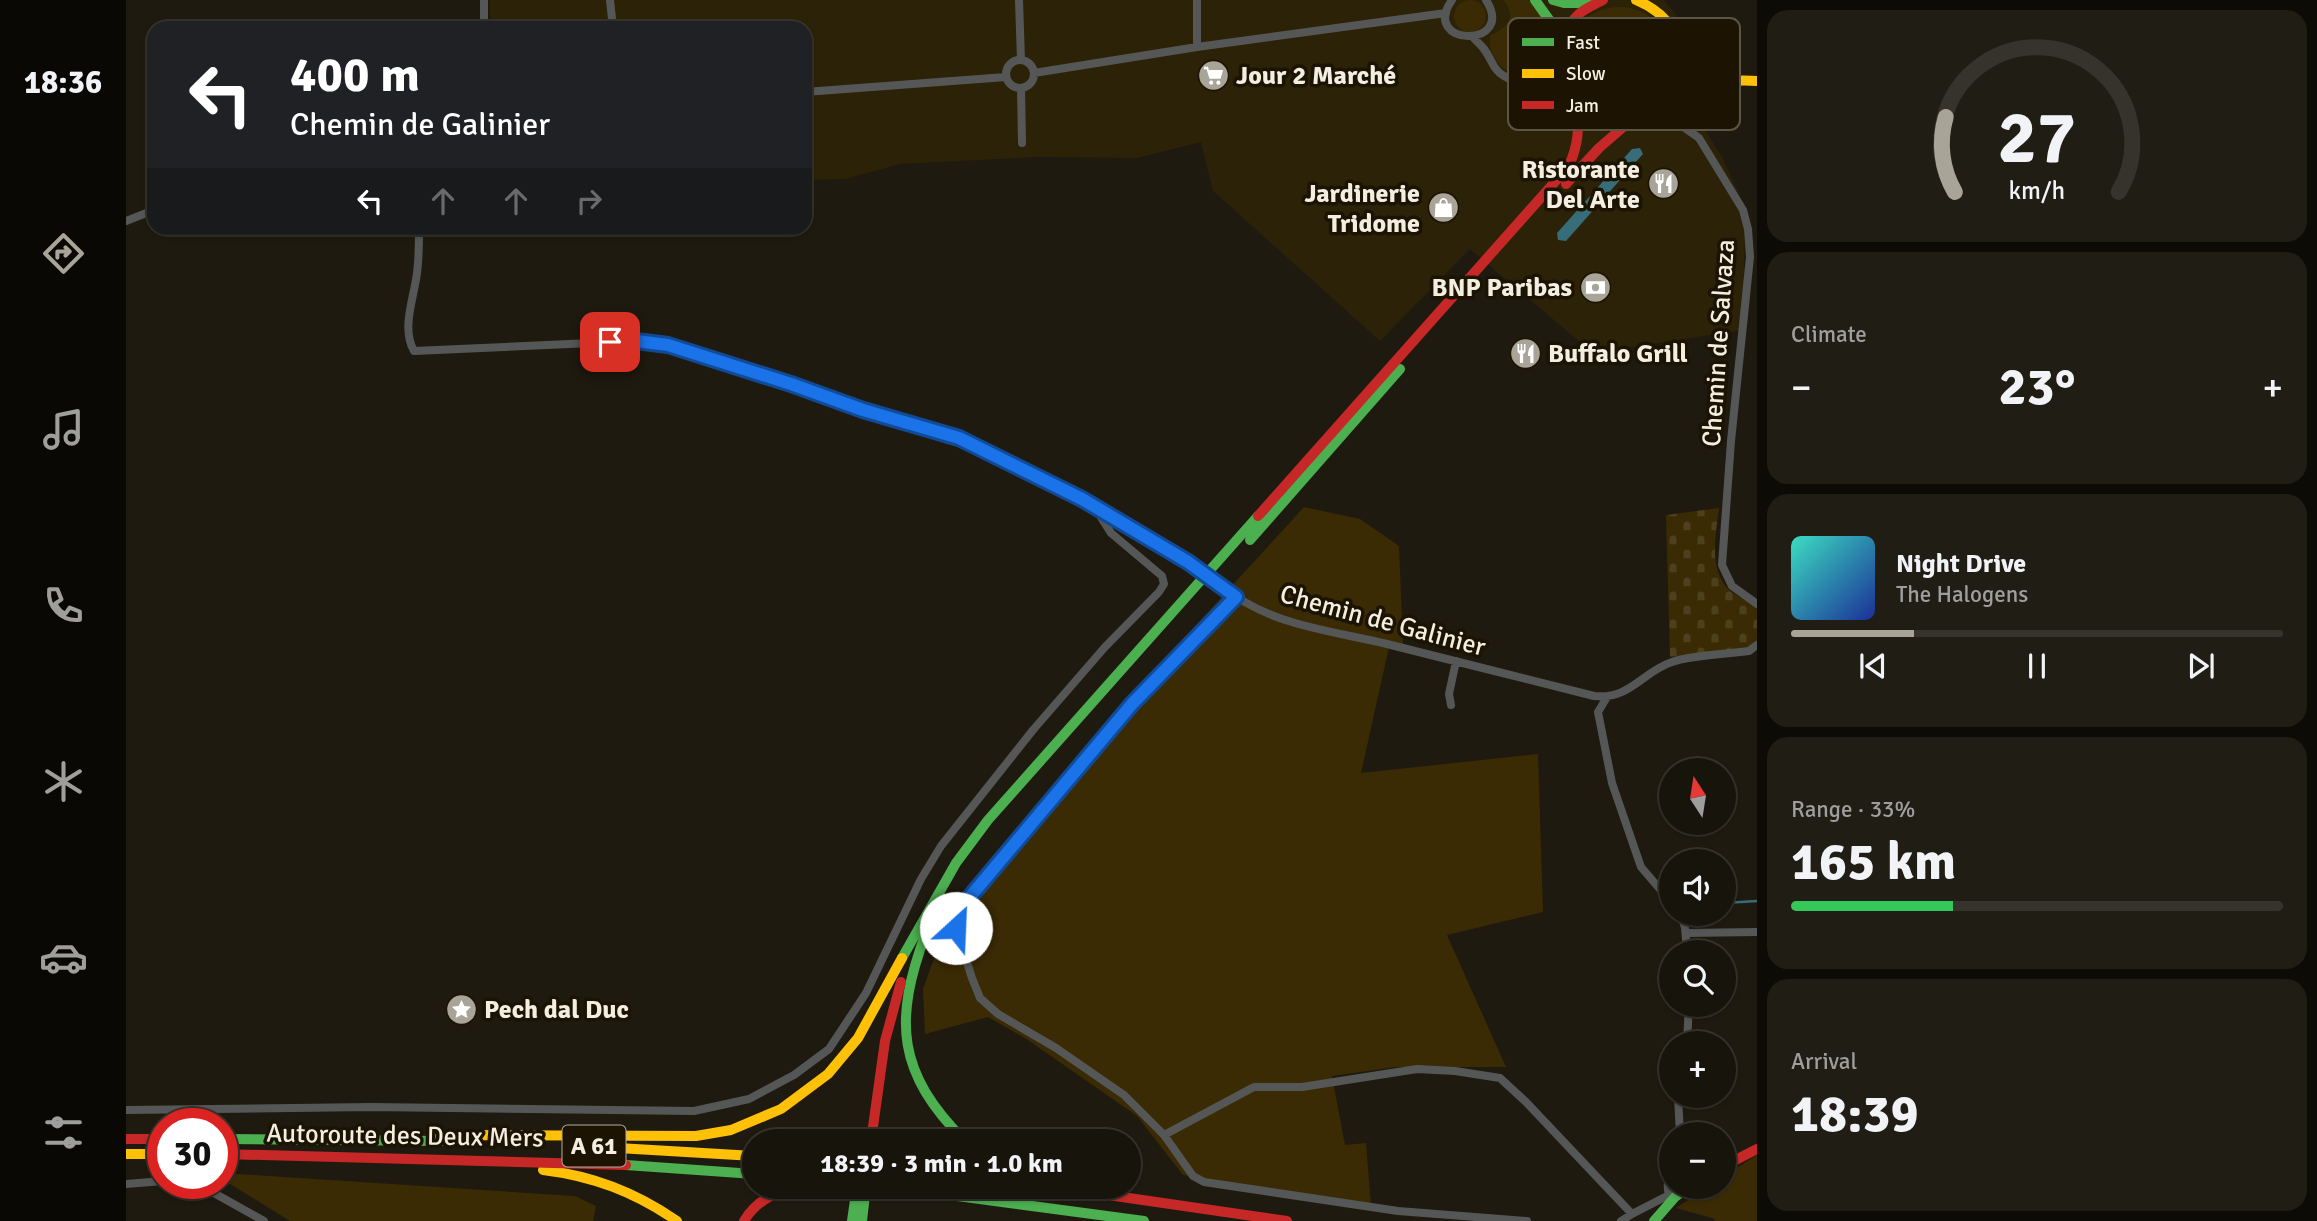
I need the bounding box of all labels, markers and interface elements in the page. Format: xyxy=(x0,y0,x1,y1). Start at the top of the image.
legend xyxy=(1508,18,1740,130)
text: Fast xyxy=(1566,31,1600,55)
text: 400 m xyxy=(290,45,420,105)
icon: left xyxy=(175,49,266,140)
supermarket icon: Jour 2 Marché xyxy=(1196,58,1230,92)
place label: Jour 2 Marché xyxy=(1236,60,1396,92)
text: Slow xyxy=(1566,62,1606,86)
text: 18:36 xyxy=(24,63,102,102)
text: Jam xyxy=(1566,94,1599,118)
text: 27 xyxy=(1998,94,2076,183)
text: Chemin de Galinier xyxy=(290,105,550,144)
place label: Ristorante Del Arte xyxy=(1522,154,1640,216)
restaurant icon: Ristorante Del Arte xyxy=(1646,167,1680,201)
text: km/h xyxy=(2009,175,2065,206)
place label: Jardinerie Tridome xyxy=(1305,178,1420,240)
icon: left xyxy=(351,182,389,220)
icon: ahead xyxy=(424,182,462,220)
icon: ahead xyxy=(497,182,535,220)
icon: right xyxy=(570,182,608,220)
shop icon: Jardinerie Tridome xyxy=(1426,191,1460,225)
icon: directions xyxy=(39,229,88,278)
street label: Chemin de Salvaza xyxy=(1696,238,1742,448)
bank icon: BNP Paribas xyxy=(1578,270,1612,304)
place label: BNP Paribas xyxy=(1431,272,1572,304)
pin xyxy=(580,312,640,372)
text: Climate xyxy=(1791,320,1867,349)
icon: arrive xyxy=(591,323,629,361)
restaurant icon: Buffalo Grill xyxy=(1508,336,1542,370)
place label: Buffalo Grill xyxy=(1548,338,1688,370)
text: 23° xyxy=(1999,355,2075,419)
text: − xyxy=(1791,364,1812,411)
text: + xyxy=(2262,364,2283,411)
icon: music xyxy=(39,405,88,454)
text: Night Drive xyxy=(1896,548,2026,580)
street label: Chemin de Galinier xyxy=(1277,578,1489,664)
text: The Halogens xyxy=(1896,580,2028,609)
icon: phone xyxy=(39,581,88,630)
icon: previous xyxy=(1854,647,1892,685)
icon: pause xyxy=(2018,647,2056,685)
icon: next xyxy=(2182,647,2220,685)
icon: climate xyxy=(39,757,88,806)
north arrow xyxy=(1659,758,1736,835)
map controls xyxy=(1659,758,1736,1199)
text: Range · 33% xyxy=(1791,795,1915,824)
text: 165 km xyxy=(1791,830,1956,894)
button: sound xyxy=(1659,849,1736,926)
position arrow xyxy=(919,891,993,965)
icon: car xyxy=(39,933,88,982)
button: search xyxy=(1659,940,1736,1017)
place icon: Pech dal Duc xyxy=(444,992,478,1026)
place label: Pech dal Duc xyxy=(484,994,629,1026)
button: + xyxy=(1659,1031,1736,1108)
text: Arrival xyxy=(1791,1047,1857,1076)
text: 18:39 xyxy=(1791,1082,1919,1146)
icon: filters xyxy=(39,1108,88,1157)
speed limit sign: 30 xyxy=(147,1108,238,1199)
street label: Autoroute des Deux Mers xyxy=(266,1118,544,1154)
button: − xyxy=(1659,1122,1736,1199)
road number: A 61 xyxy=(562,1126,626,1166)
text: 18:39 · 3 min · 1.0 km xyxy=(820,1148,1063,1180)

